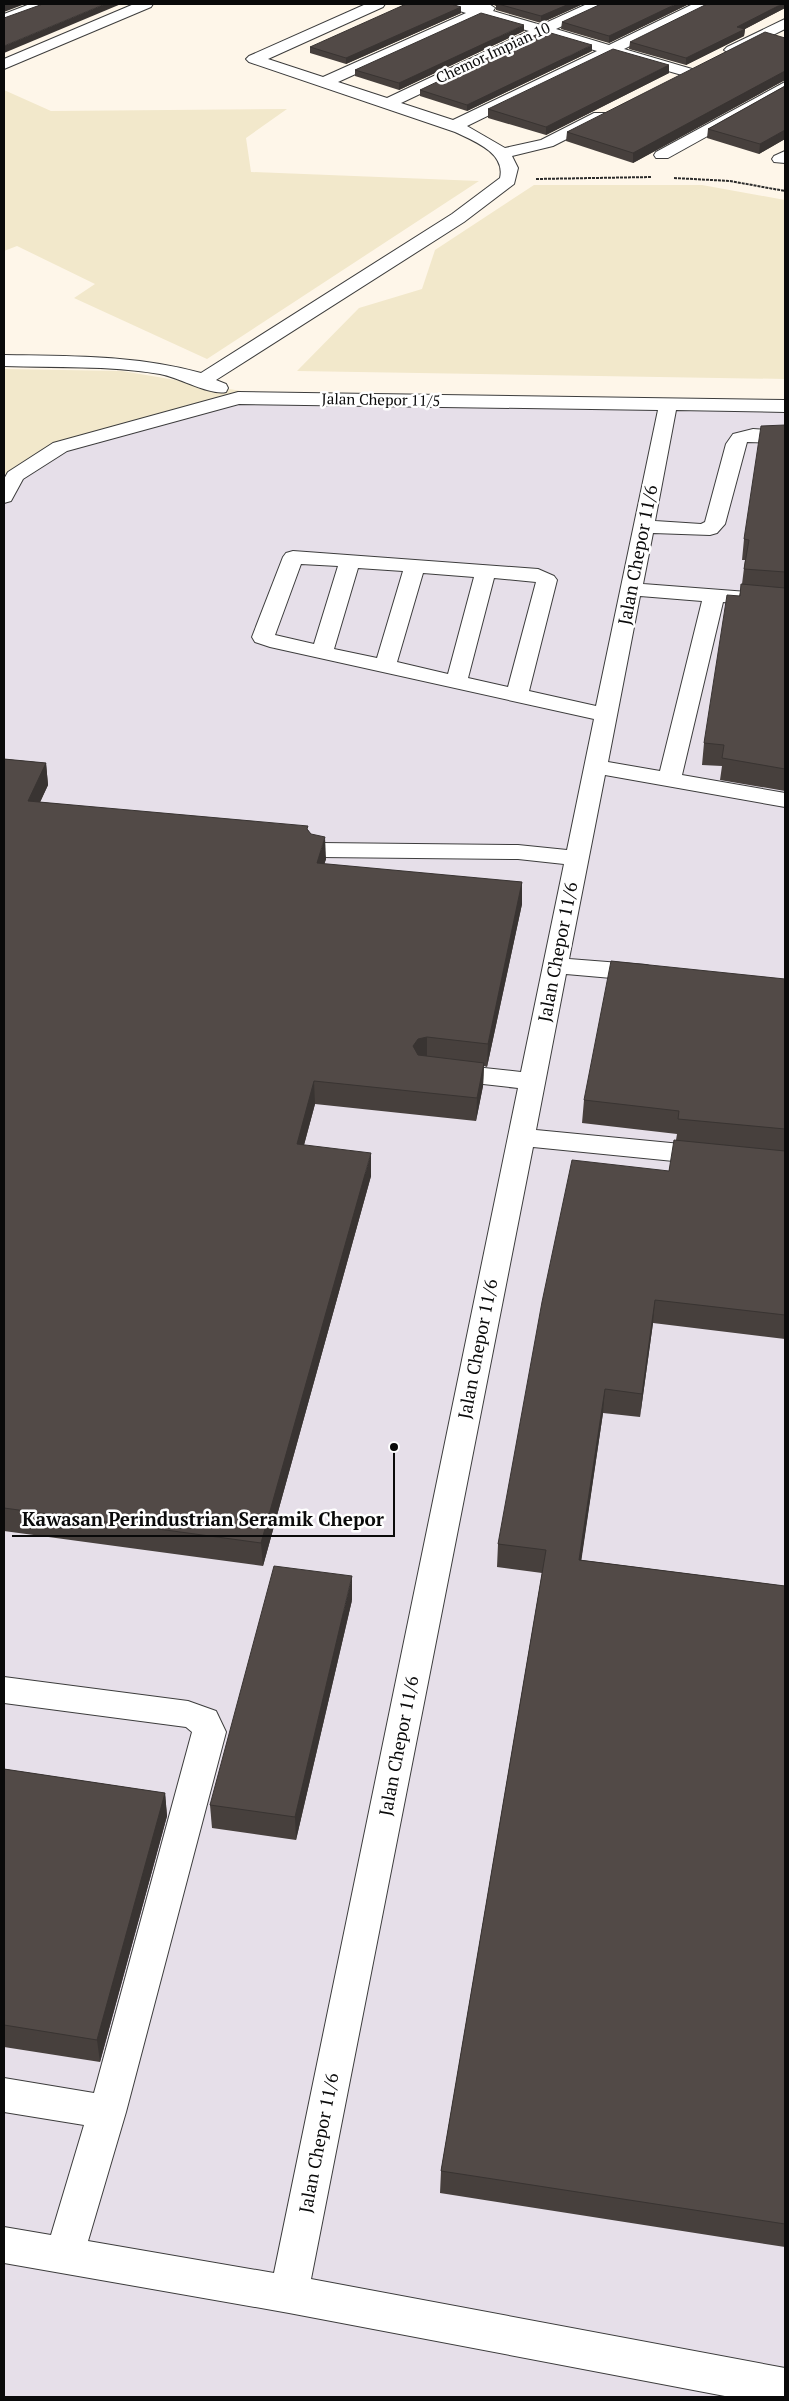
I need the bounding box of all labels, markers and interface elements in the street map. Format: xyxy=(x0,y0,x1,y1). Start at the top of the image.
street label: Chemor Impian 10 xyxy=(432,17,553,87)
street label: Jalan Chepor 11/5 xyxy=(322,388,441,410)
street label: Jalan Chepor 11/6 xyxy=(612,482,662,627)
street label: Jalan Chepor 11/6 xyxy=(532,879,582,1024)
street label: Jalan Chepor 11/6 xyxy=(452,1276,502,1421)
callout: Kawasan Perindustrian Seramik Chepor xyxy=(12,1502,394,1536)
text: Kawasan Perindustrian Seramik Chepor xyxy=(22,1506,385,1531)
street label: Jalan Chepor 11/6 xyxy=(373,1673,423,1818)
street label: Jalan Chepor 11/6 xyxy=(293,2070,343,2215)

